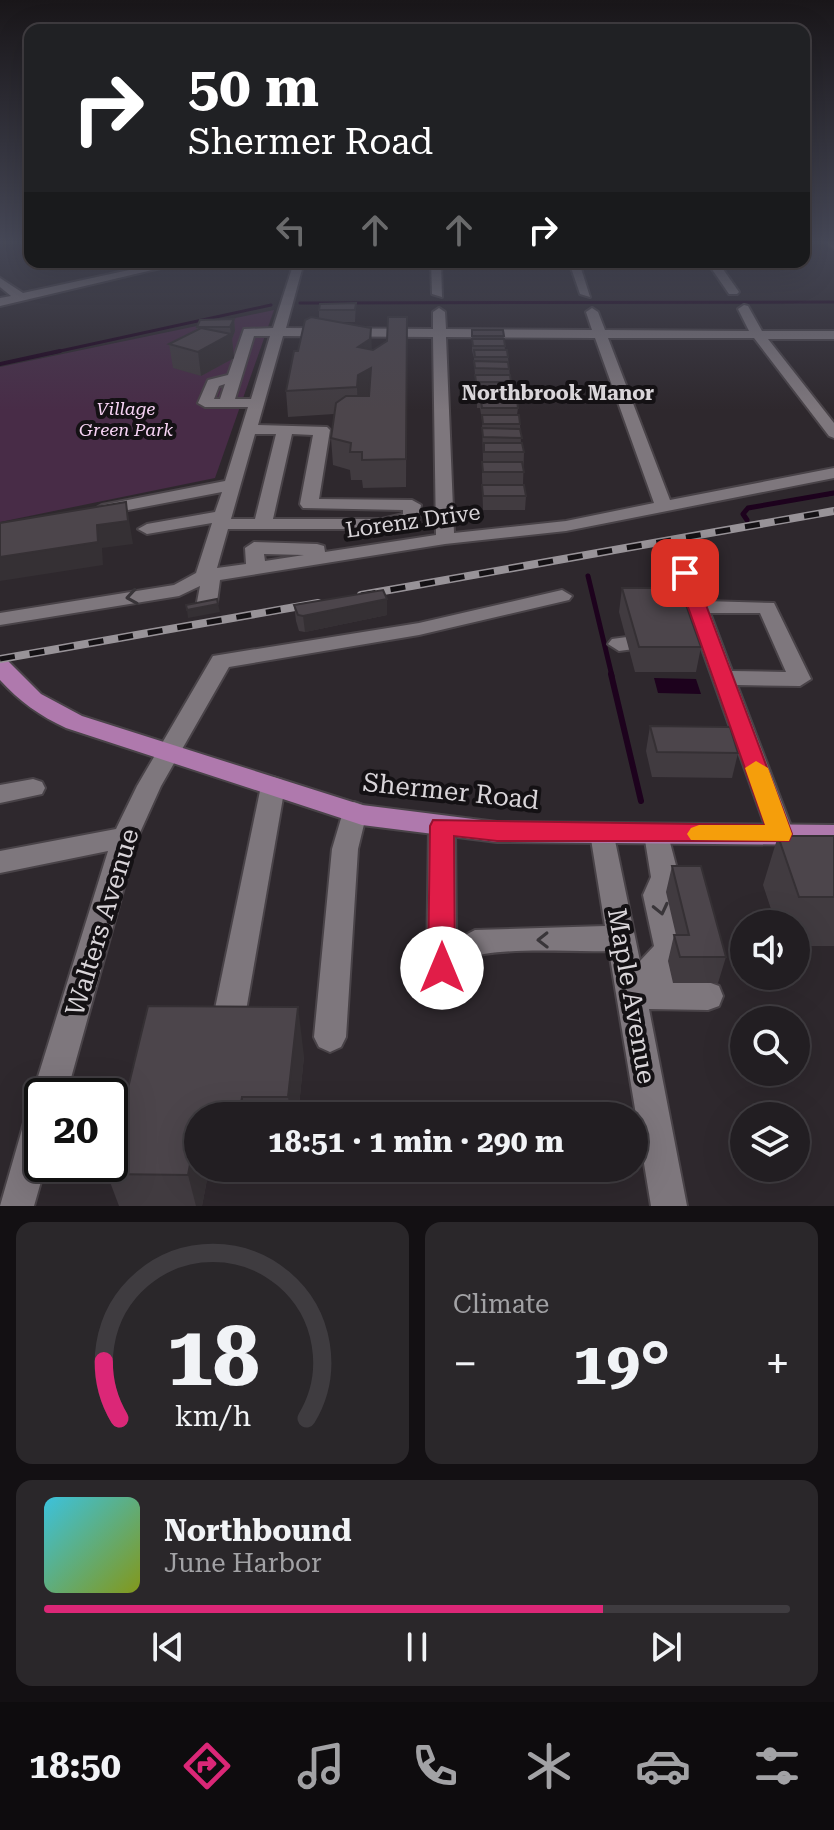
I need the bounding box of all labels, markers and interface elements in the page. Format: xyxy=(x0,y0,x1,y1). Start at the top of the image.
text: 50 m xyxy=(188,54,319,120)
icon: right xyxy=(56,56,160,160)
text: Shermer Road xyxy=(188,121,433,163)
icon: left xyxy=(269,208,313,252)
icon: ahead xyxy=(353,208,397,252)
icon: ahead xyxy=(437,208,481,252)
icon: right xyxy=(521,208,565,252)
district label: Northbrook Manor xyxy=(462,381,654,405)
park label: Village Green Park xyxy=(79,398,173,440)
street label: Lorenz Drive xyxy=(344,499,482,543)
pin xyxy=(651,539,719,607)
icon: arrive xyxy=(663,551,707,595)
one-way arrow xyxy=(125,588,138,605)
street label: Shermer Road xyxy=(361,767,541,815)
street label: Walters Avenue xyxy=(59,825,145,1019)
one-way arrow xyxy=(651,902,668,916)
street label: Maple Avenue xyxy=(602,906,662,1086)
map controls xyxy=(730,910,810,1182)
button: sound xyxy=(730,910,810,990)
position arrow xyxy=(400,926,484,1010)
one-way arrow xyxy=(536,931,549,949)
button: search xyxy=(730,1006,810,1086)
speed limit sign: 20 xyxy=(24,1078,128,1182)
button: layers xyxy=(730,1102,810,1182)
text: 18:51 · 1 min · 290 m xyxy=(268,1124,564,1159)
text: Climate xyxy=(453,1289,549,1319)
text: 18 xyxy=(166,1308,259,1405)
text: 19° xyxy=(573,1328,670,1399)
text: − xyxy=(453,1338,478,1390)
text: + xyxy=(765,1338,790,1390)
text: km/h xyxy=(174,1399,251,1433)
text: Northbound xyxy=(164,1513,352,1548)
text: June Harbor xyxy=(164,1548,322,1578)
icon: previous xyxy=(146,1625,190,1669)
icon: pause xyxy=(395,1625,439,1669)
icon: next xyxy=(644,1625,688,1669)
icon: directions xyxy=(179,1738,235,1794)
icon: music xyxy=(293,1738,349,1794)
icon: phone xyxy=(407,1738,463,1794)
icon: climate xyxy=(521,1738,577,1794)
icon: car xyxy=(635,1738,691,1794)
icon: filters xyxy=(749,1738,805,1794)
text: 18:50 xyxy=(29,1745,121,1787)

